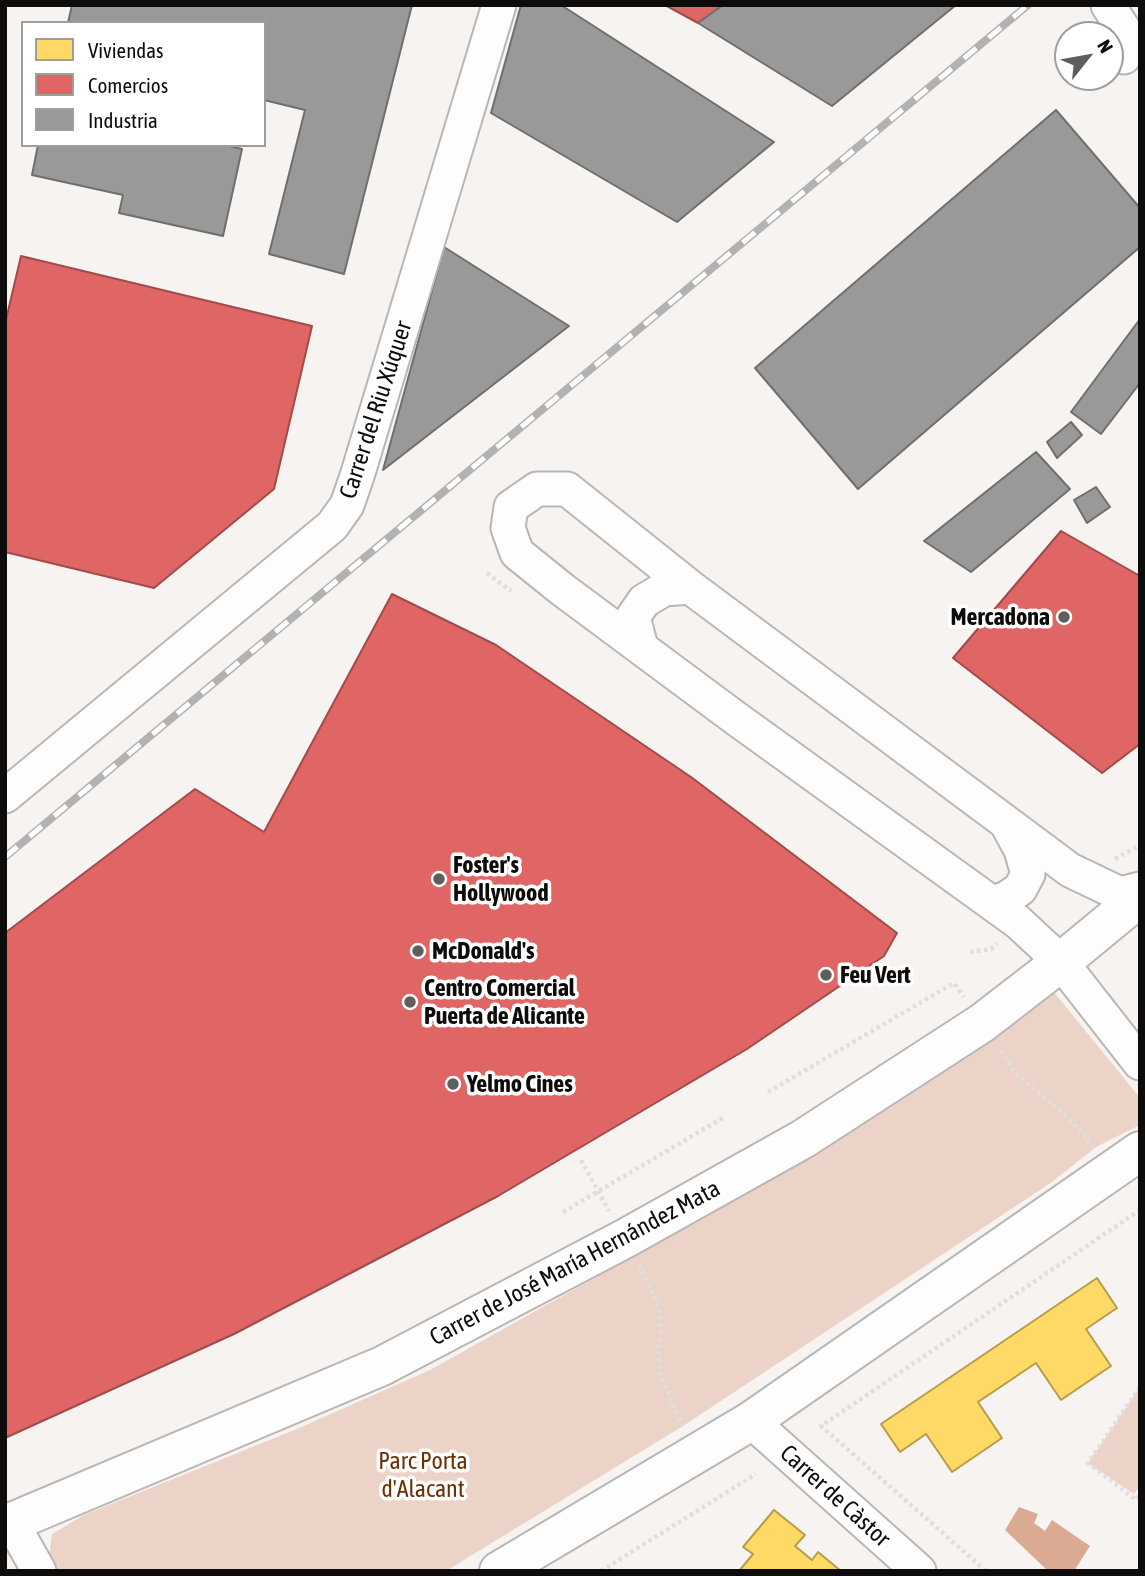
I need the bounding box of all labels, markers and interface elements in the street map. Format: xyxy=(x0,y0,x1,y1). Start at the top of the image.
legend xyxy=(21,21,266,147)
north arrow xyxy=(1054,21,1124,91)
text: N xyxy=(1093,36,1118,57)
text: Viviendas xyxy=(88,38,163,62)
text: Comercios xyxy=(88,73,168,97)
text: Industria xyxy=(88,108,158,132)
street label: Carrer del Riu Xúquer xyxy=(334,318,418,502)
place label: Mercadona xyxy=(950,603,1050,631)
marker: Mercadona xyxy=(1056,609,1072,625)
place label: Foster's Hollywood xyxy=(453,851,549,907)
marker: Foster's Hollywood xyxy=(431,871,447,887)
place label: McDonald's xyxy=(432,937,534,965)
marker: McDonald's xyxy=(410,943,426,959)
place label: Feu Vert xyxy=(840,961,911,989)
marker: Feu Vert xyxy=(818,967,834,983)
place label: Centro Comercial Puerta de Alicante xyxy=(424,974,585,1030)
marker: Centro Comercial Puerta de Alicante xyxy=(402,994,418,1010)
place label: Yelmo Cines xyxy=(467,1070,573,1098)
marker: Yelmo Cines xyxy=(445,1076,461,1092)
street label: Carrer de José María Hernández Mata xyxy=(425,1174,725,1352)
street label: Carrer de Càstor xyxy=(774,1439,896,1553)
park label: Parc Porta d'Alacant xyxy=(378,1447,468,1503)

